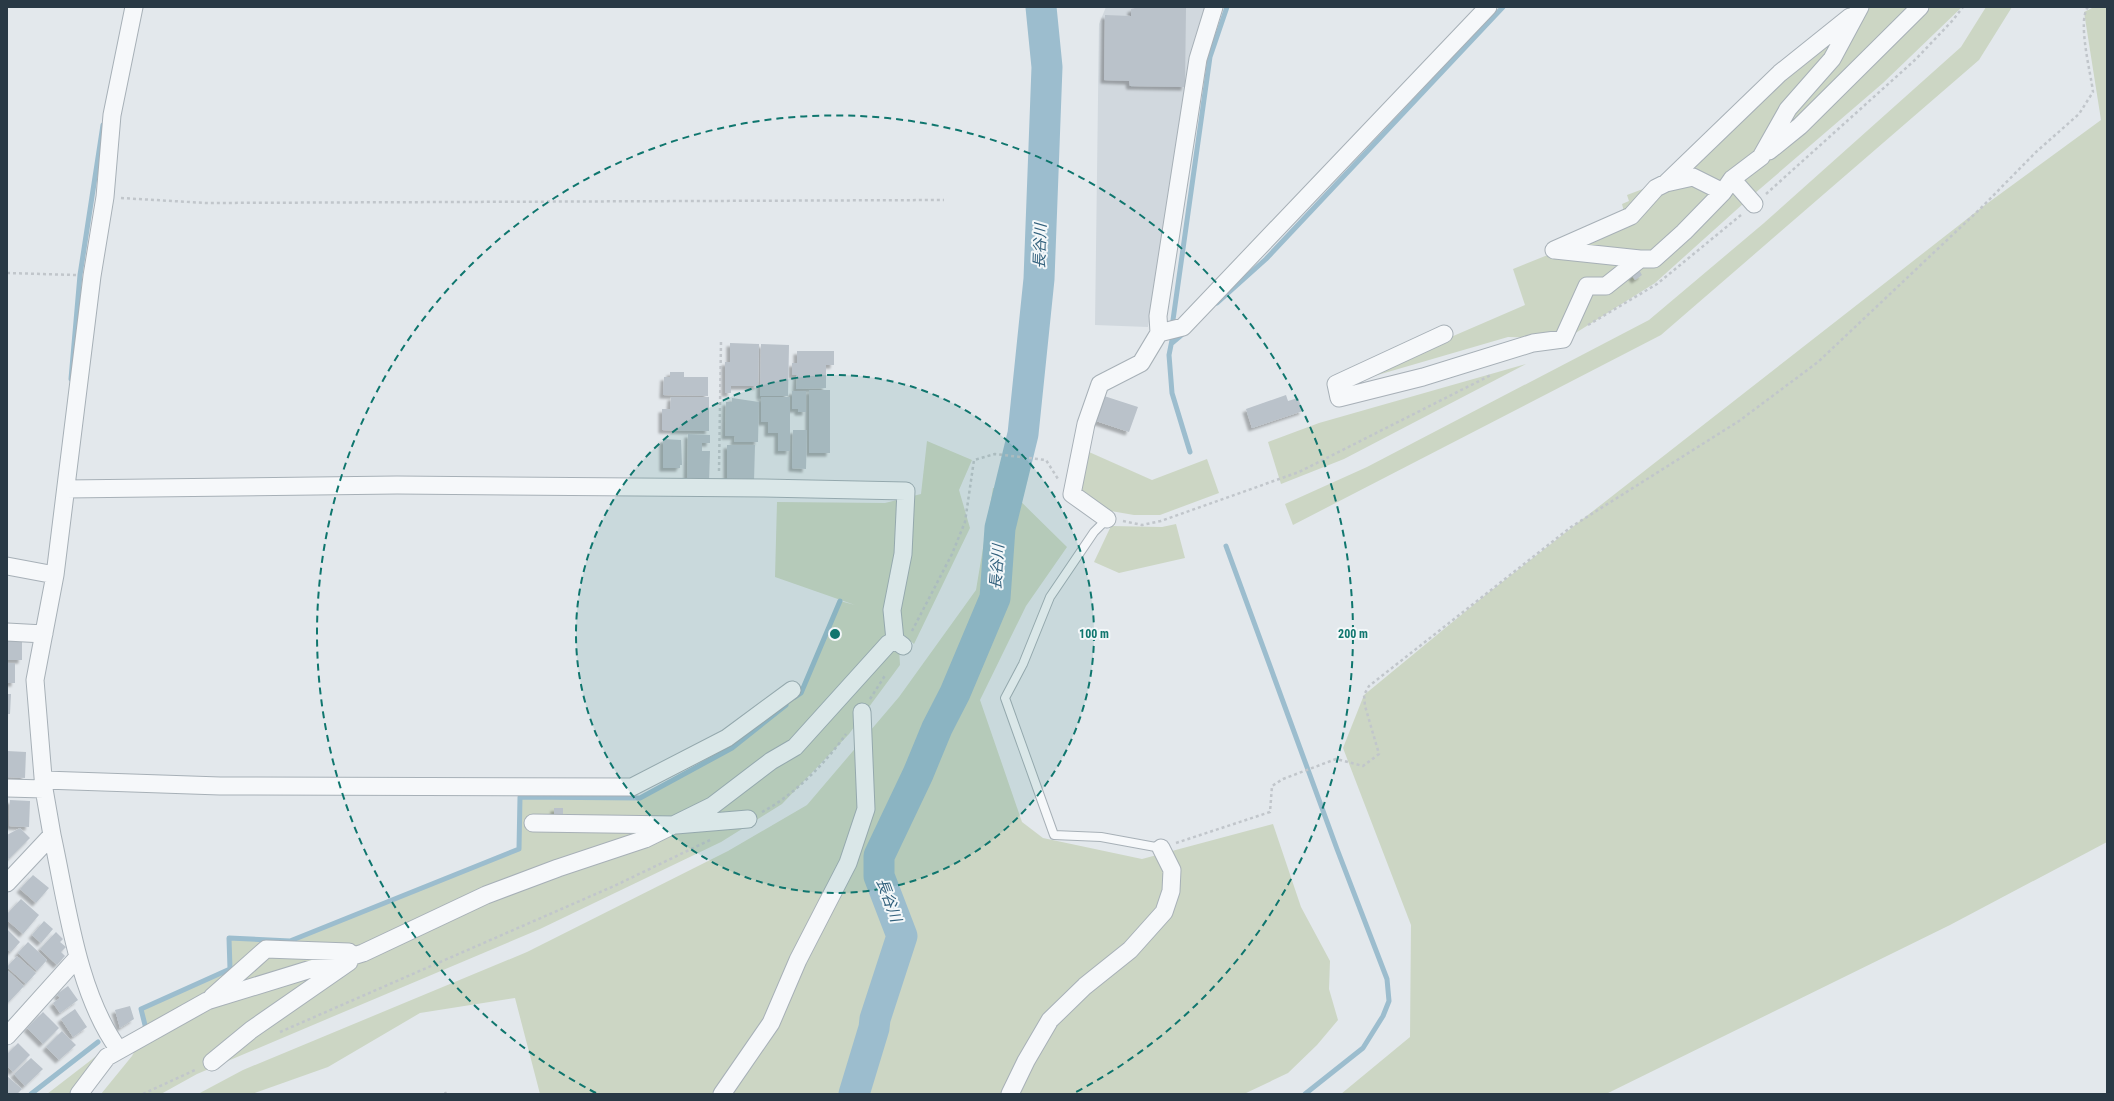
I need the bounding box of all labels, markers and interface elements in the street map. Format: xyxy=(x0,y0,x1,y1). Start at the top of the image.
water label: 長谷川 xyxy=(1030,221,1050,269)
water label: 長谷川 xyxy=(986,542,1008,590)
centre of rings xyxy=(828,627,842,641)
text: 100 m xyxy=(1079,627,1109,641)
text: 200 m xyxy=(1338,627,1368,641)
water label: 長谷川 xyxy=(873,876,906,926)

